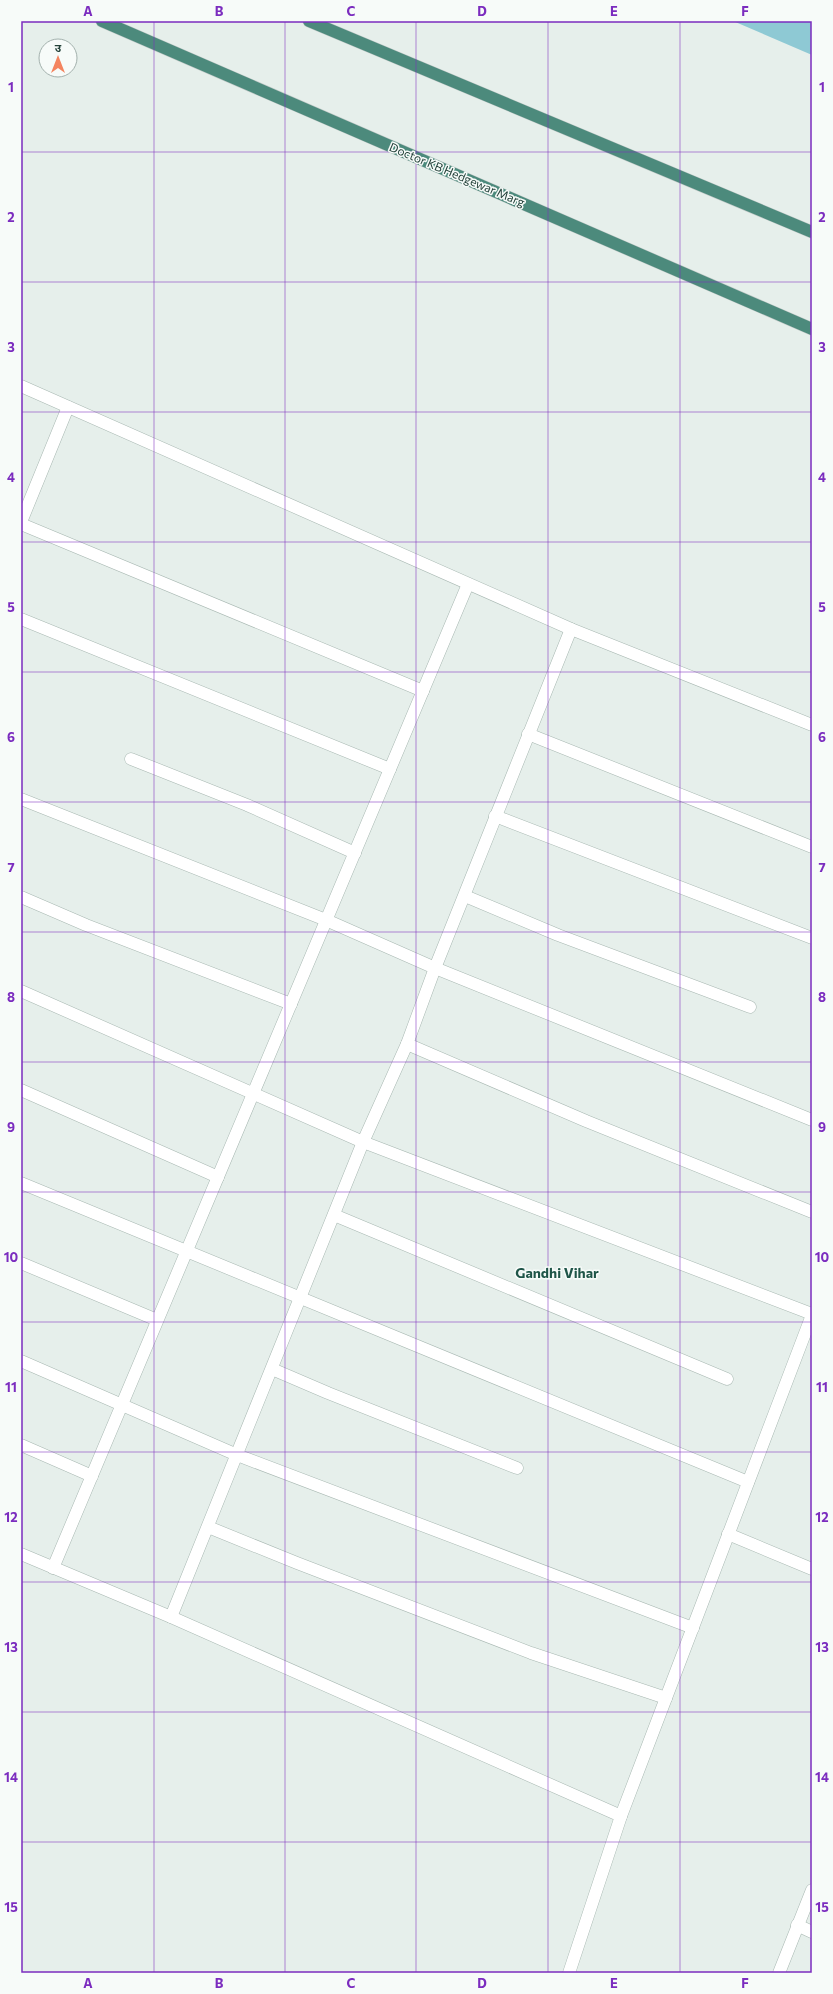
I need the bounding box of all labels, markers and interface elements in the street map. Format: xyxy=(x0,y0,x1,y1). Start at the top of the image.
text: A xyxy=(83,3,93,19)
text: B xyxy=(215,3,224,19)
text: C xyxy=(347,3,356,19)
text: D xyxy=(477,3,487,19)
text: E xyxy=(610,3,618,19)
text: F xyxy=(741,3,749,19)
north arrow xyxy=(38,38,78,78)
text: उ xyxy=(55,41,62,54)
text: 1 xyxy=(8,79,14,95)
text: 1 xyxy=(819,79,825,95)
street label: Doctor KB Hedgewar Marg xyxy=(388,139,528,209)
text: 2 xyxy=(7,209,15,225)
text: 2 xyxy=(818,209,826,225)
text: 3 xyxy=(7,339,15,355)
text: 3 xyxy=(818,339,826,355)
text: 4 xyxy=(7,469,15,485)
text: 4 xyxy=(818,469,826,485)
text: 5 xyxy=(7,599,15,615)
text: 5 xyxy=(818,599,826,615)
text: 6 xyxy=(7,729,15,745)
text: 6 xyxy=(818,729,826,745)
text: 7 xyxy=(7,859,15,875)
text: 7 xyxy=(818,859,826,875)
text: 8 xyxy=(7,989,15,1005)
text: 8 xyxy=(818,989,826,1005)
text: 9 xyxy=(7,1119,15,1135)
text: 9 xyxy=(818,1119,826,1135)
text: 10 xyxy=(4,1249,19,1265)
text: 10 xyxy=(815,1249,830,1265)
district label: Gandhi Vihar xyxy=(515,1264,599,1281)
text: 11 xyxy=(5,1379,17,1395)
text: 11 xyxy=(816,1379,828,1395)
text: 12 xyxy=(4,1509,18,1525)
text: 12 xyxy=(815,1509,829,1525)
text: 13 xyxy=(4,1639,18,1655)
text: 13 xyxy=(815,1639,829,1655)
text: 14 xyxy=(4,1769,18,1785)
text: 14 xyxy=(815,1769,829,1785)
text: 15 xyxy=(4,1899,18,1915)
text: 15 xyxy=(815,1899,829,1915)
text: A xyxy=(83,1975,93,1991)
text: B xyxy=(215,1975,224,1991)
text: C xyxy=(347,1975,356,1991)
text: D xyxy=(477,1975,487,1991)
text: E xyxy=(610,1975,618,1991)
text: F xyxy=(741,1975,749,1991)

